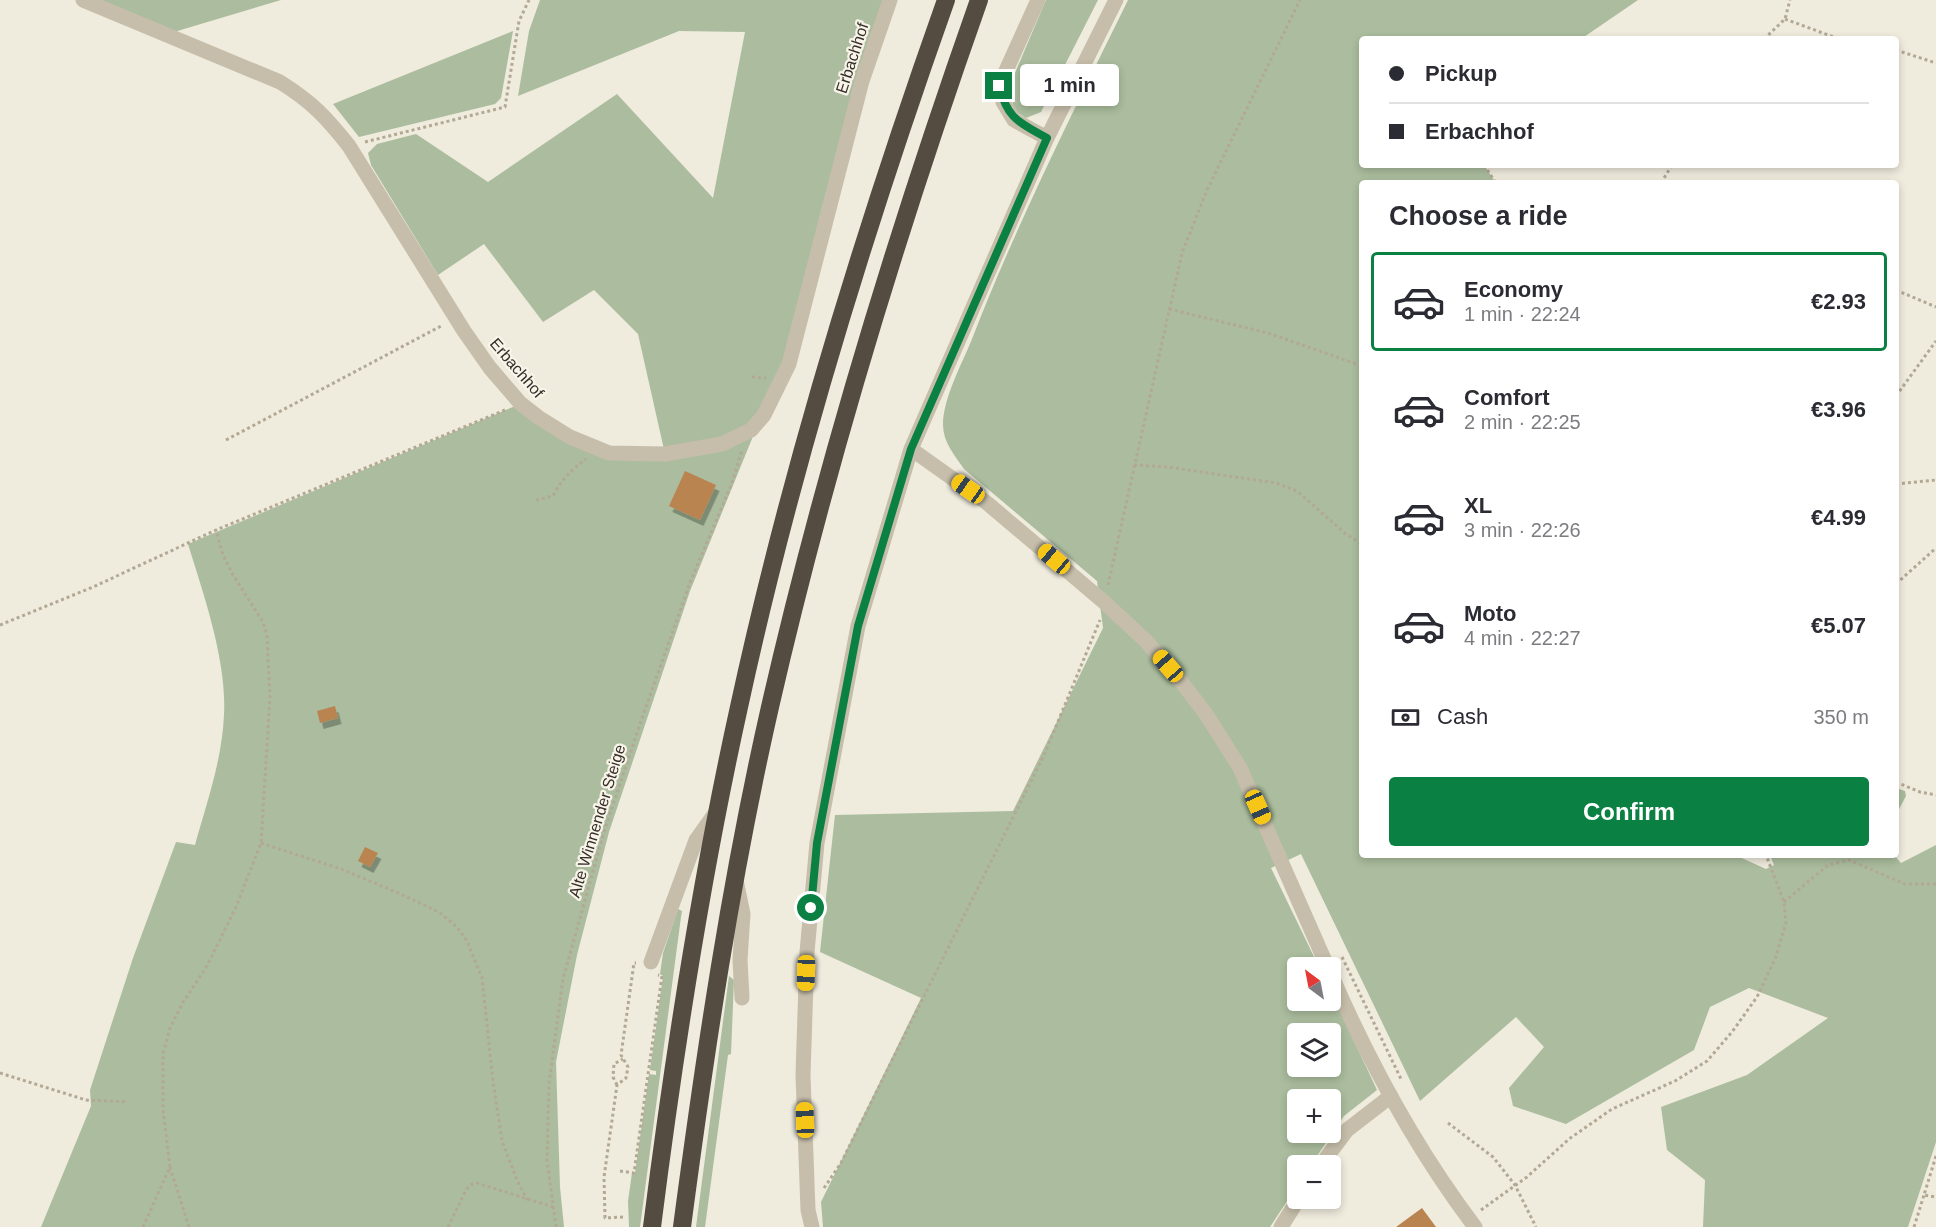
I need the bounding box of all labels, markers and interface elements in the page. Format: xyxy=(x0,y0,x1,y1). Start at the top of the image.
street label: Erbachhof xyxy=(833,20,872,95)
text: Pickup xyxy=(1425,61,1497,86)
callout: 1 min xyxy=(1020,65,1119,107)
route end xyxy=(985,72,1012,99)
text: 1 min xyxy=(1043,74,1096,96)
text: Erbachhof xyxy=(1425,119,1534,144)
text: Choose a ride xyxy=(1389,201,1568,231)
icon: car xyxy=(1392,275,1446,329)
text: Economy xyxy=(1464,277,1563,302)
text: €2.93 xyxy=(1811,289,1866,314)
text: 1 min · 22:24 xyxy=(1464,303,1581,325)
street label: Erbachhof xyxy=(487,335,548,402)
icon: car xyxy=(1392,383,1446,437)
text: Comfort xyxy=(1464,385,1550,410)
text: €3.96 xyxy=(1811,397,1866,422)
text: 2 min · 22:25 xyxy=(1464,411,1581,433)
car xyxy=(948,471,988,507)
icon: car xyxy=(1392,491,1446,545)
text: XL xyxy=(1464,493,1492,518)
text: €4.99 xyxy=(1811,505,1866,530)
text: 3 min · 22:26 xyxy=(1464,519,1581,541)
car xyxy=(1034,541,1074,577)
icon: car xyxy=(1392,599,1446,653)
text: Moto xyxy=(1464,601,1517,626)
text: €5.07 xyxy=(1811,613,1866,638)
text: 4 min · 22:27 xyxy=(1464,627,1581,649)
car xyxy=(1149,647,1187,685)
icon: cash xyxy=(1389,701,1422,734)
text: Cash xyxy=(1437,704,1488,729)
text: 350 m xyxy=(1813,706,1869,728)
street label: Alte Winnender Steige xyxy=(566,742,628,900)
button: Confirm xyxy=(1389,777,1869,846)
car xyxy=(1242,787,1274,827)
route start xyxy=(797,894,824,921)
car xyxy=(796,955,816,991)
north arrow xyxy=(1287,957,1341,1011)
map controls xyxy=(1287,957,1341,1209)
button: layers xyxy=(1287,1023,1341,1077)
button: + xyxy=(1287,1089,1341,1143)
car xyxy=(795,1102,815,1138)
button: − xyxy=(1287,1155,1341,1209)

